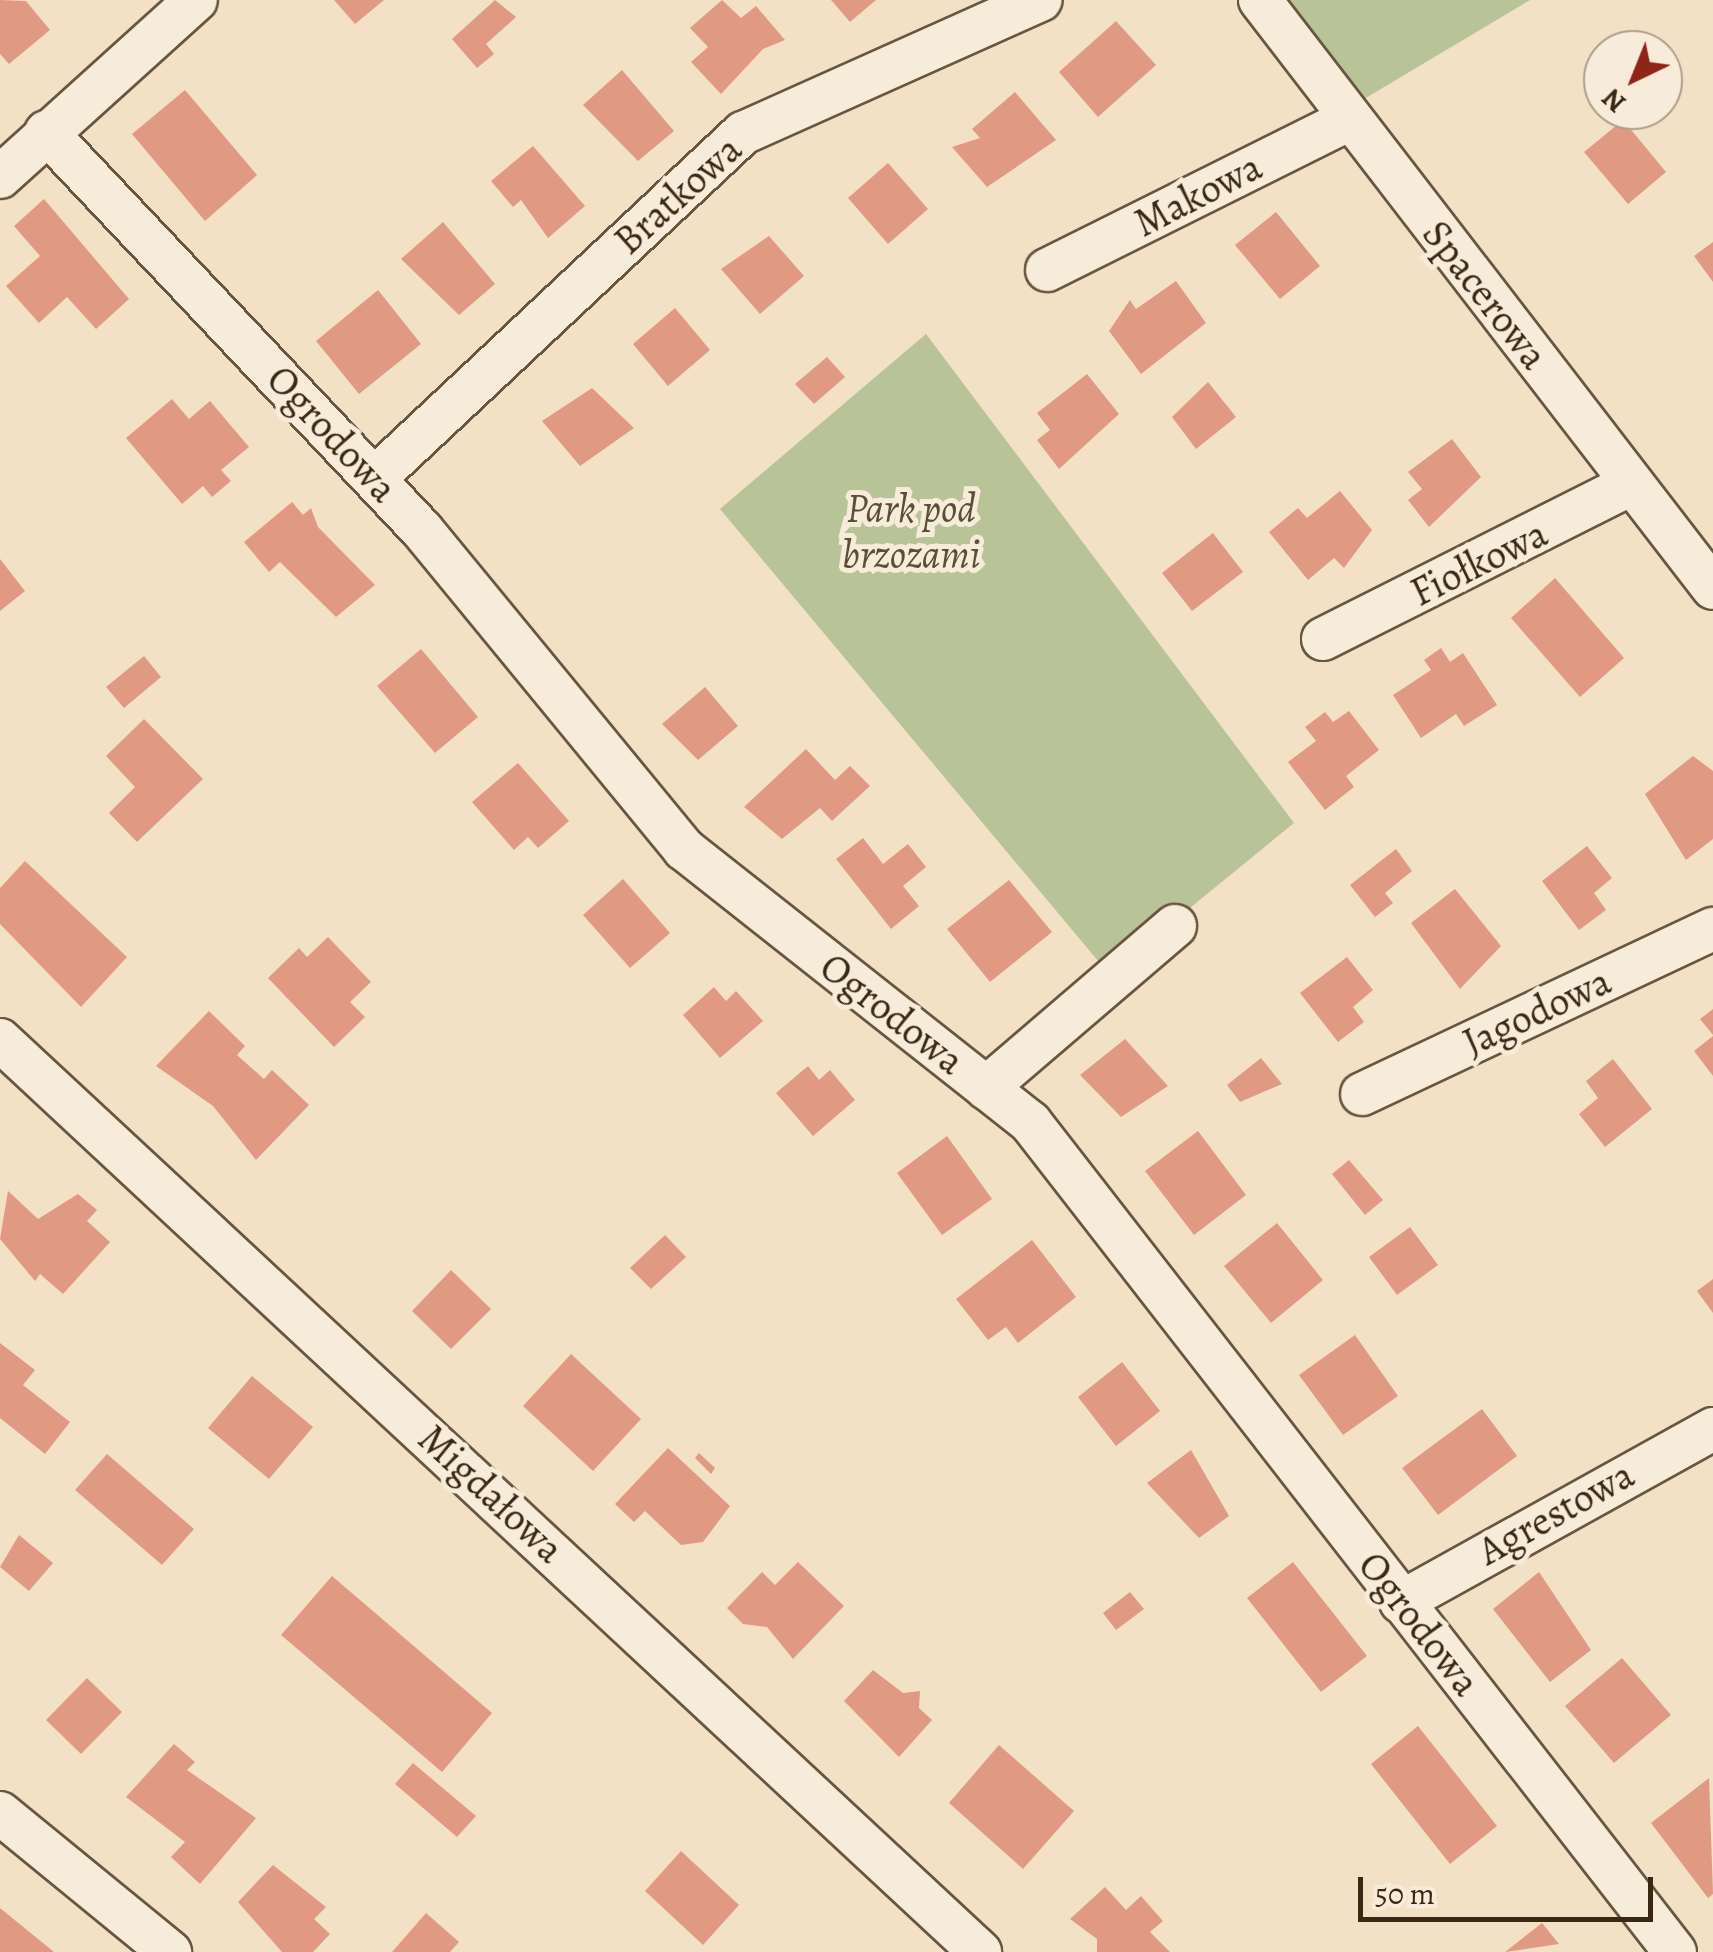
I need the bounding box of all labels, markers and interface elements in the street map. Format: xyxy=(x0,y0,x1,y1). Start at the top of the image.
north arrow xyxy=(1583,30,1683,130)
text: N xyxy=(1593,80,1634,121)
street label: Bratkowa xyxy=(604,125,752,265)
street label: Makowa xyxy=(1126,143,1270,247)
street label: Spacerowa xyxy=(1412,211,1558,379)
street label: Ogrodowa xyxy=(257,356,407,512)
park label: Park pod brzozami xyxy=(842,485,980,579)
street label: Fiołkowa xyxy=(1403,509,1555,617)
street label: Ogrodowa xyxy=(810,943,974,1085)
street label: Jagodowa xyxy=(1456,957,1618,1067)
street label: Migdałowa xyxy=(408,1415,574,1573)
street label: Agrestowa xyxy=(1470,1451,1642,1575)
street label: Ogrodowa xyxy=(1348,1542,1490,1706)
scale bar xyxy=(1363,1857,1658,1919)
text: 50 m xyxy=(1375,1874,1435,1914)

